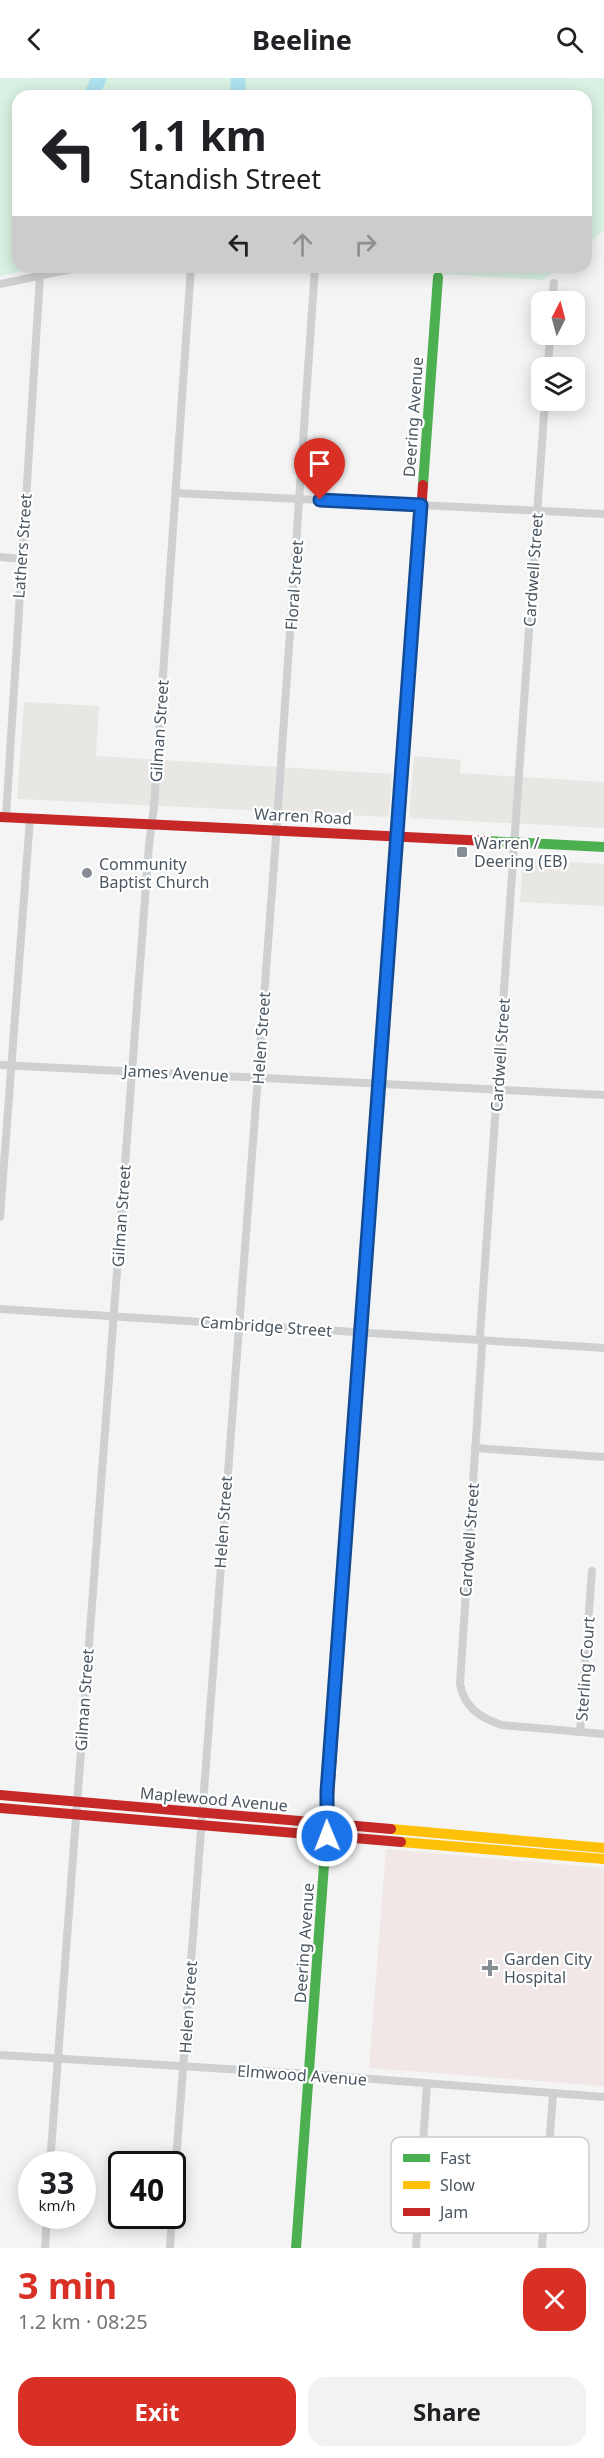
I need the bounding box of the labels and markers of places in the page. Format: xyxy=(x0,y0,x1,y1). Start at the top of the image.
pin xyxy=(294,438,345,500)
place label: Warren / Deering (EB) xyxy=(474,832,567,872)
marker: Warren / Deering (EB) xyxy=(455,845,469,859)
place label: Community Baptist Church xyxy=(99,853,209,893)
marker: Community Baptist Church xyxy=(80,866,94,880)
place label: Garden City Hospital xyxy=(504,1948,593,1988)
marker: Garden City Hospital xyxy=(481,1959,499,1977)

